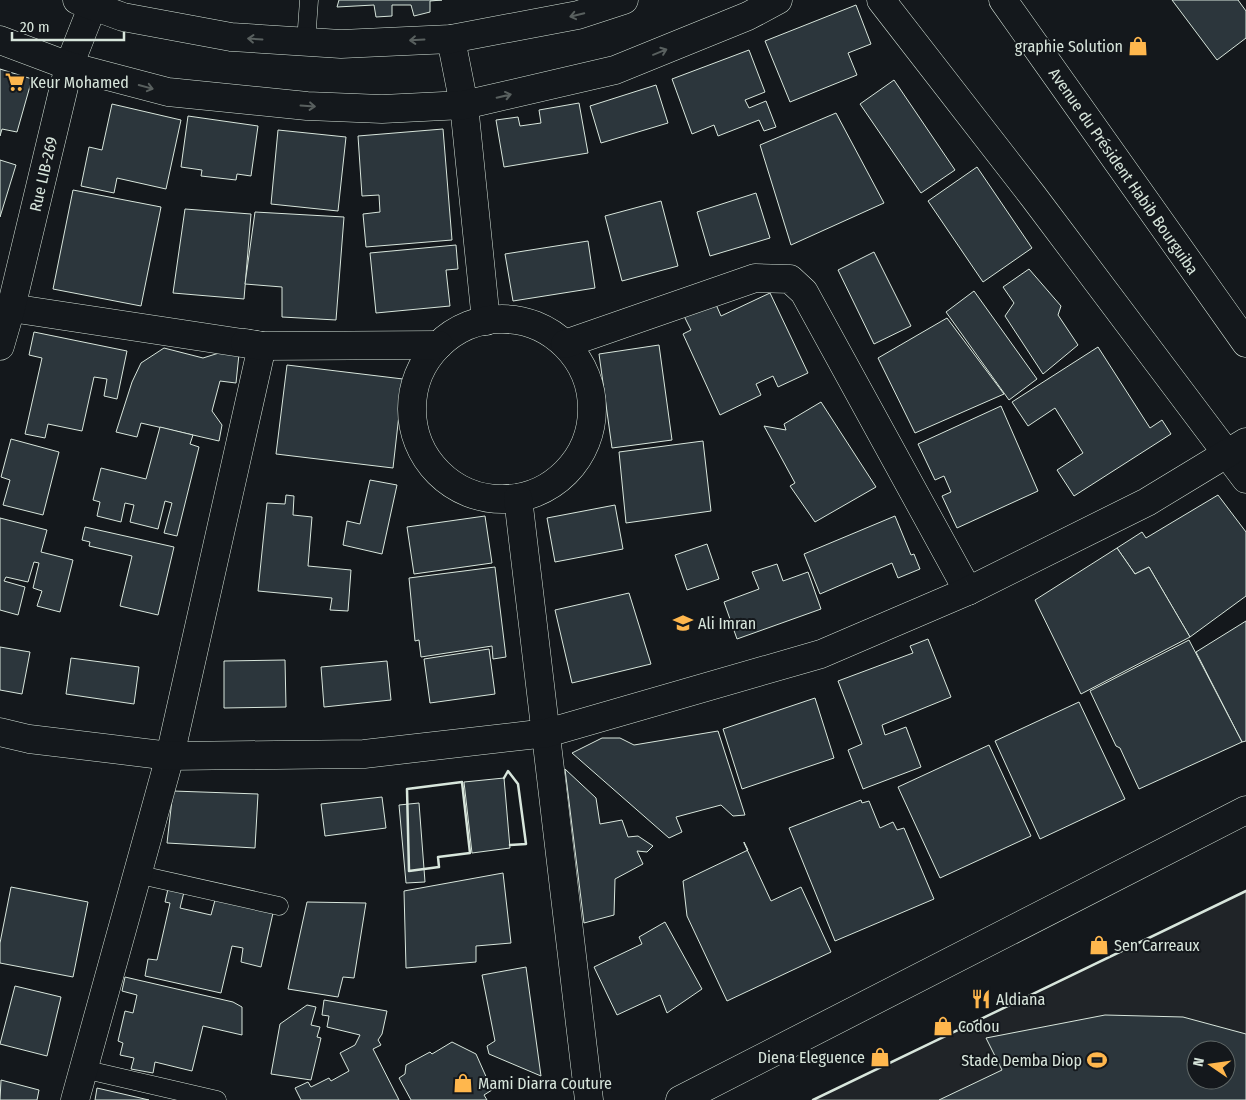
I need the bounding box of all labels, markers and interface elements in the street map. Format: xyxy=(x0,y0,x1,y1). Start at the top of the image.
scale bar xyxy=(12,10,125,42)
one-way arrow xyxy=(570,10,586,20)
text: 20 m xyxy=(20,18,50,36)
one-way arrow xyxy=(247,34,263,43)
shop icon: graphie Solution xyxy=(1127,35,1149,57)
one-way arrow xyxy=(409,36,425,45)
place label: graphie Solution xyxy=(1015,37,1123,56)
one-way arrow xyxy=(652,47,667,56)
street label: Avenue du Président Habib Bourguiba xyxy=(1045,64,1202,278)
supermarket icon: Keur Mohamed xyxy=(4,71,26,93)
place label: Keur Mohamed xyxy=(30,73,129,92)
one-way arrow xyxy=(138,82,154,92)
one-way arrow xyxy=(495,91,511,100)
one-way arrow xyxy=(299,101,315,110)
street label: Rue LIB-269 xyxy=(26,135,61,213)
school or university icon: Ali Imran xyxy=(672,612,694,634)
place label: Ali Imran xyxy=(698,614,756,633)
shop icon: Sen Carreaux xyxy=(1088,934,1110,956)
place label: Sen Carreaux xyxy=(1114,936,1200,955)
restaurant icon: Aldiana xyxy=(970,988,992,1010)
place label: Aldiana xyxy=(996,990,1045,1009)
shop icon: Codou xyxy=(932,1015,954,1037)
place label: Codou xyxy=(958,1017,1000,1036)
north arrow xyxy=(1186,1040,1236,1090)
shop icon: Diena Eleguence xyxy=(869,1046,891,1068)
place label: Diena Eleguence xyxy=(758,1048,865,1067)
sports icon: Stade Demba Diop xyxy=(1086,1049,1108,1071)
place label: Stade Demba Diop xyxy=(961,1051,1082,1070)
text: N xyxy=(1190,1056,1208,1068)
shop icon: Mami Diarra Couture xyxy=(452,1072,474,1094)
place label: Mami Diarra Couture xyxy=(478,1074,612,1093)

